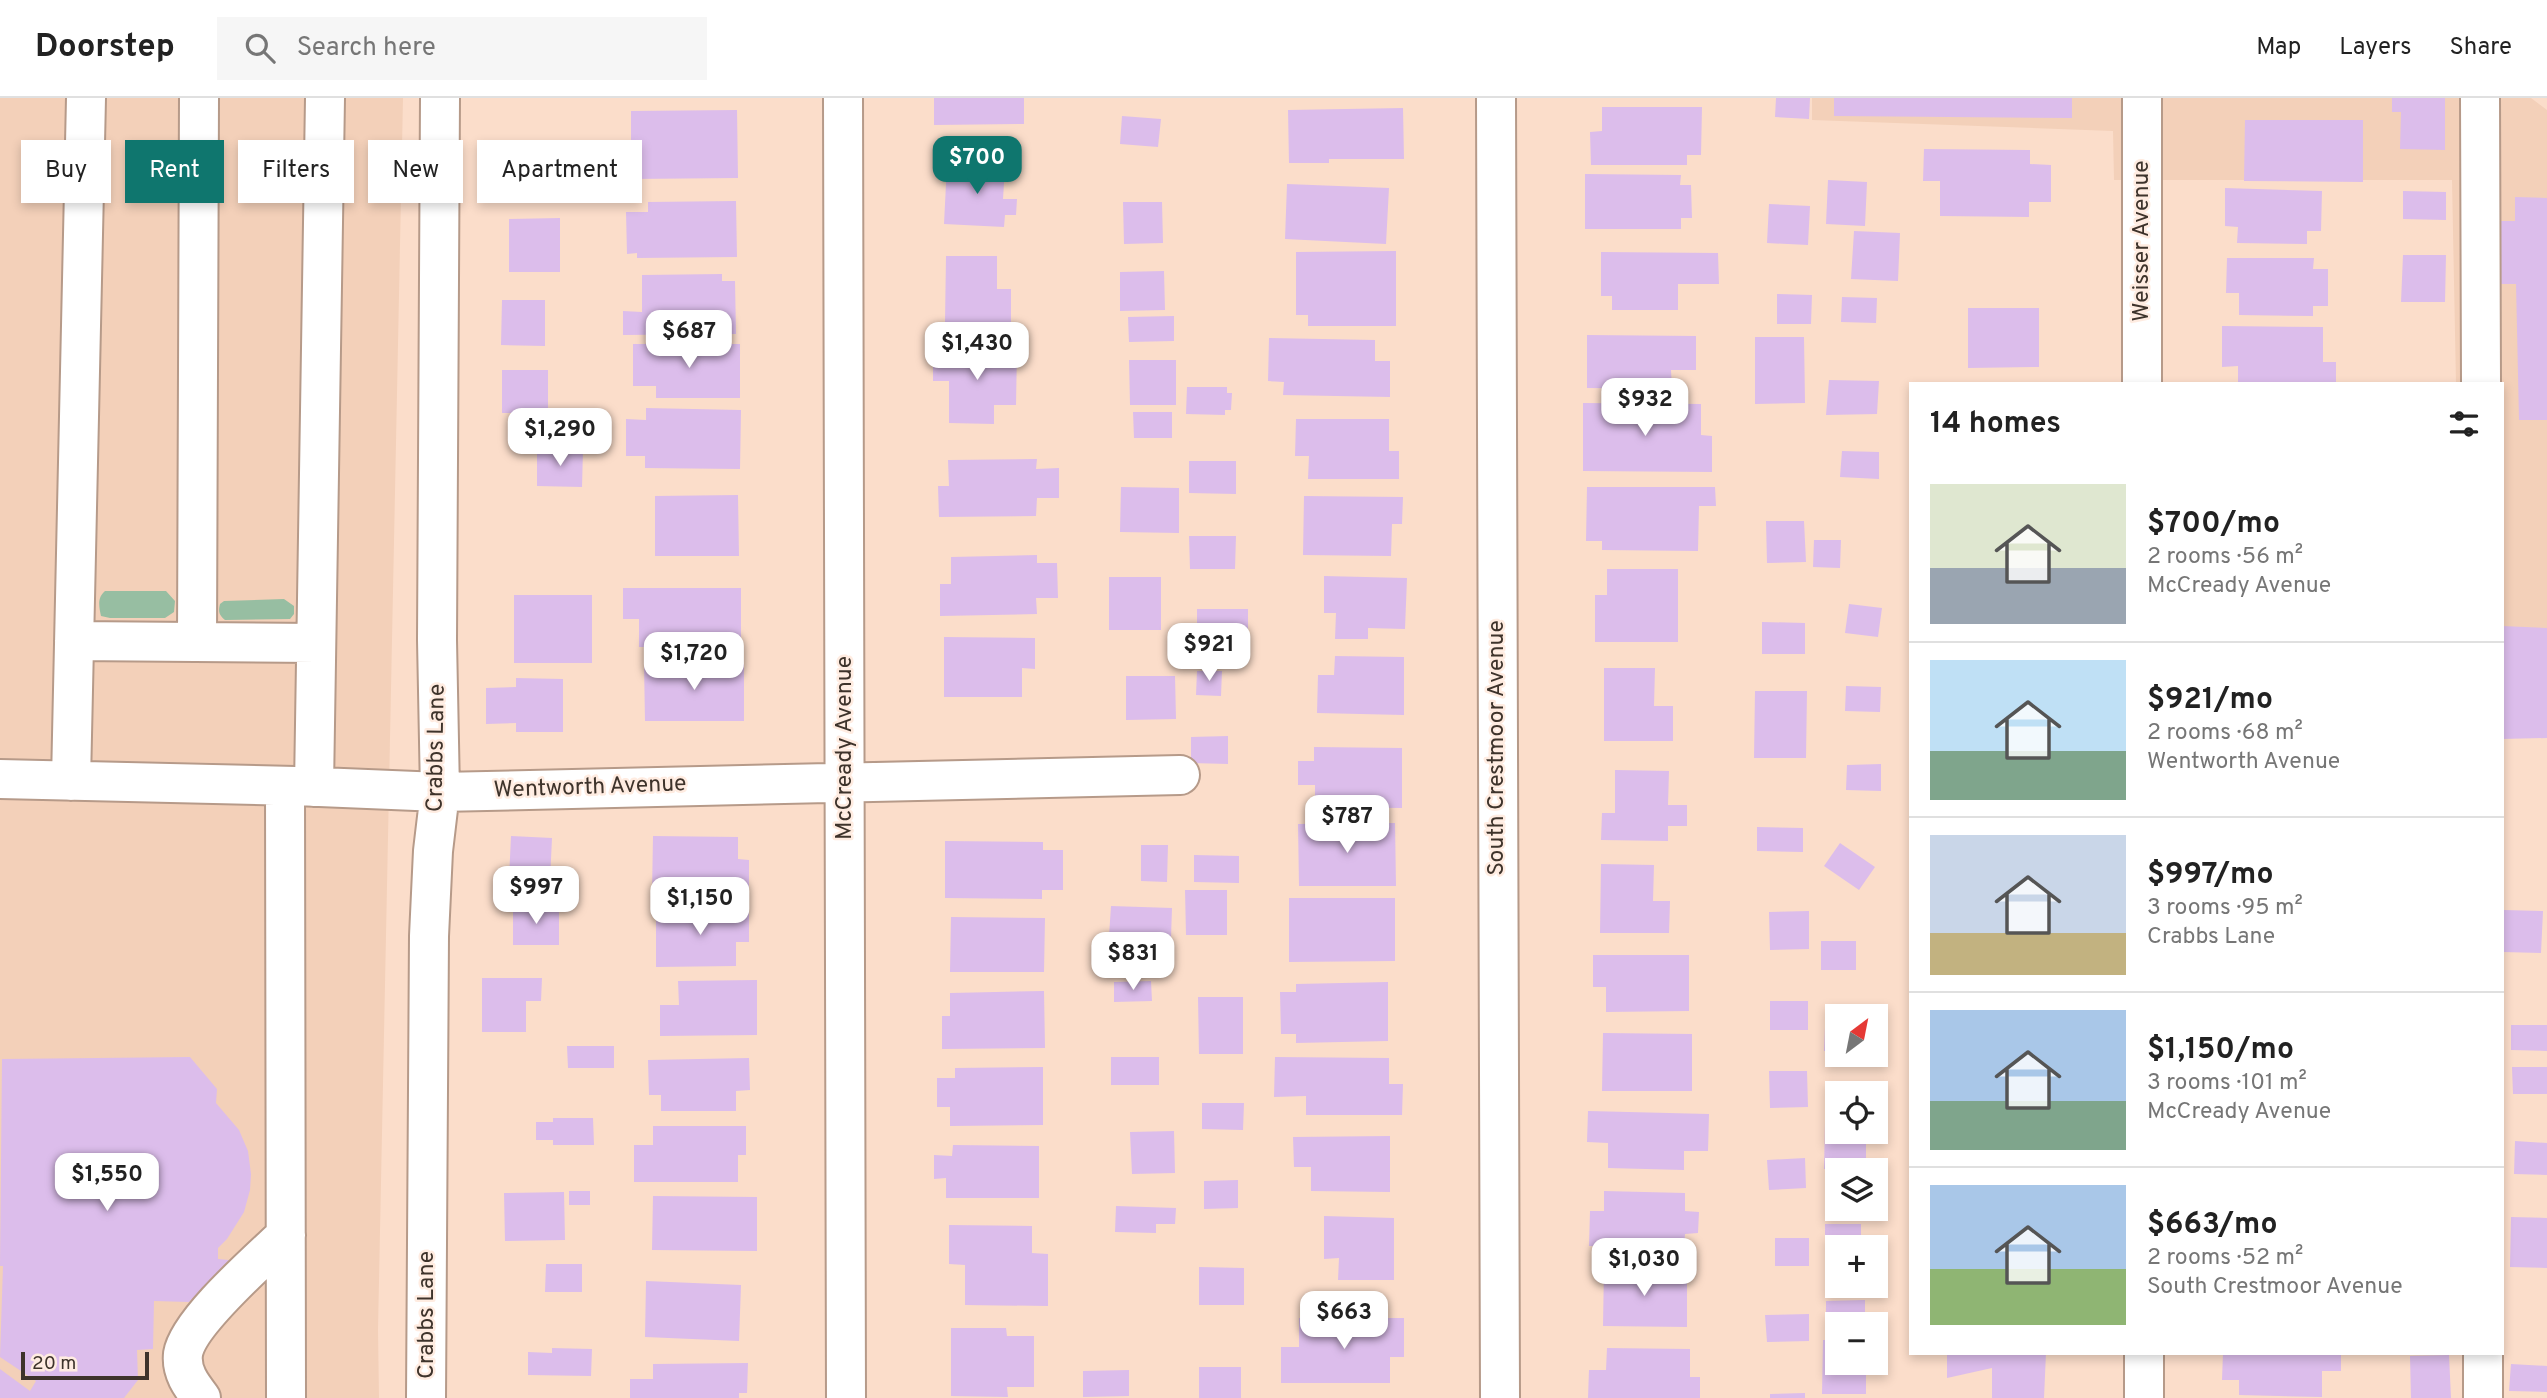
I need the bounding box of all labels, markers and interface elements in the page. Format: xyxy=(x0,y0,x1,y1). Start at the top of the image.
search box xyxy=(217,17,707,80)
text: Doorstep xyxy=(35,27,175,69)
icon: search xyxy=(241,29,279,67)
text: Search here xyxy=(297,32,436,65)
text: Map xyxy=(2256,33,2301,63)
text: Layers xyxy=(2339,33,2411,63)
text: Share xyxy=(2449,33,2512,63)
pin: $700 xyxy=(936,136,1018,196)
chip: Buy xyxy=(21,140,111,203)
chip: Rent xyxy=(125,140,224,203)
chip: Filters xyxy=(238,140,354,203)
chip: New xyxy=(368,140,463,203)
chip: Apartment xyxy=(477,140,642,203)
text: $700 xyxy=(949,144,1005,173)
street label: Weisser Avenue xyxy=(2128,160,2157,322)
pin: $687 xyxy=(648,310,730,370)
text: $687 xyxy=(662,318,716,347)
pin: $1,430 xyxy=(920,322,1034,382)
text: $1,430 xyxy=(941,330,1013,359)
pin: $932 xyxy=(1604,378,1686,438)
text: $932 xyxy=(1617,386,1673,415)
icon: filters xyxy=(2445,405,2483,443)
text: 14 homes xyxy=(1930,406,2061,443)
pin: $1,290 xyxy=(503,408,617,468)
text: $1,290 xyxy=(524,416,596,445)
text: $700/mo xyxy=(2147,506,2280,543)
icon: home xyxy=(1986,512,2070,596)
text: 2 rooms · 56 m² xyxy=(2147,543,2303,572)
text: McCready Avenue xyxy=(2147,572,2331,601)
street label: South Crestmoor Avenue xyxy=(1483,620,1512,876)
pin: $921 xyxy=(1168,624,1250,683)
text: $921 xyxy=(1183,631,1235,660)
pin: $1,720 xyxy=(637,632,751,692)
text: $1,720 xyxy=(660,640,728,669)
street label: McCready Avenue xyxy=(831,656,860,840)
text: $921/mo xyxy=(2147,682,2273,719)
street label: Crabbs Lane xyxy=(421,684,453,812)
icon: home xyxy=(1986,688,2070,772)
text: 2 rooms · 68 m² xyxy=(2147,719,2303,748)
text: Wentworth Avenue xyxy=(2147,748,2340,777)
street label: Wentworth Avenue xyxy=(493,770,687,806)
pin: $787 xyxy=(1306,796,1388,855)
text: $787 xyxy=(1321,803,1373,832)
text: $997/mo xyxy=(2147,857,2273,894)
icon: home xyxy=(1986,863,2070,947)
pin: $997 xyxy=(495,866,577,926)
text: $997 xyxy=(509,874,563,903)
pin: $1,150 xyxy=(643,878,757,937)
text: $1,150 xyxy=(666,885,734,914)
text: 3 rooms · 95 m² xyxy=(2147,894,2303,923)
text: Crabbs Lane xyxy=(2147,923,2275,952)
pin: $831 xyxy=(1092,932,1174,992)
text: $831 xyxy=(1107,940,1159,969)
north arrow xyxy=(1825,1004,1888,1068)
map controls xyxy=(1825,1004,1888,1375)
text: $1,150/mo xyxy=(2147,1032,2294,1069)
icon: home xyxy=(1986,1038,2070,1122)
text: 3 rooms · 101 m² xyxy=(2147,1069,2307,1098)
button: locate xyxy=(1825,1081,1888,1144)
text: McCready Avenue xyxy=(2147,1098,2331,1127)
pin: $1,550 xyxy=(50,1154,164,1213)
button: layers xyxy=(1825,1158,1888,1221)
text: $1,550 xyxy=(71,1161,143,1190)
text: $663/mo xyxy=(2147,1207,2278,1244)
icon: home xyxy=(1986,1213,2070,1297)
button: + xyxy=(1825,1235,1888,1298)
pin: $1,030 xyxy=(1587,1238,1701,1298)
text: 2 rooms · 52 m² xyxy=(2147,1244,2303,1273)
text: $1,030 xyxy=(1608,1246,1680,1275)
street label: Crabbs Lane xyxy=(413,1251,442,1379)
text: South Crestmoor Avenue xyxy=(2147,1273,2403,1302)
pin: $663 xyxy=(1303,1292,1385,1351)
text: $663 xyxy=(1316,1299,1372,1328)
button: − xyxy=(1825,1312,1888,1375)
scale bar xyxy=(21,1349,149,1381)
text: 20 m xyxy=(32,1352,76,1376)

